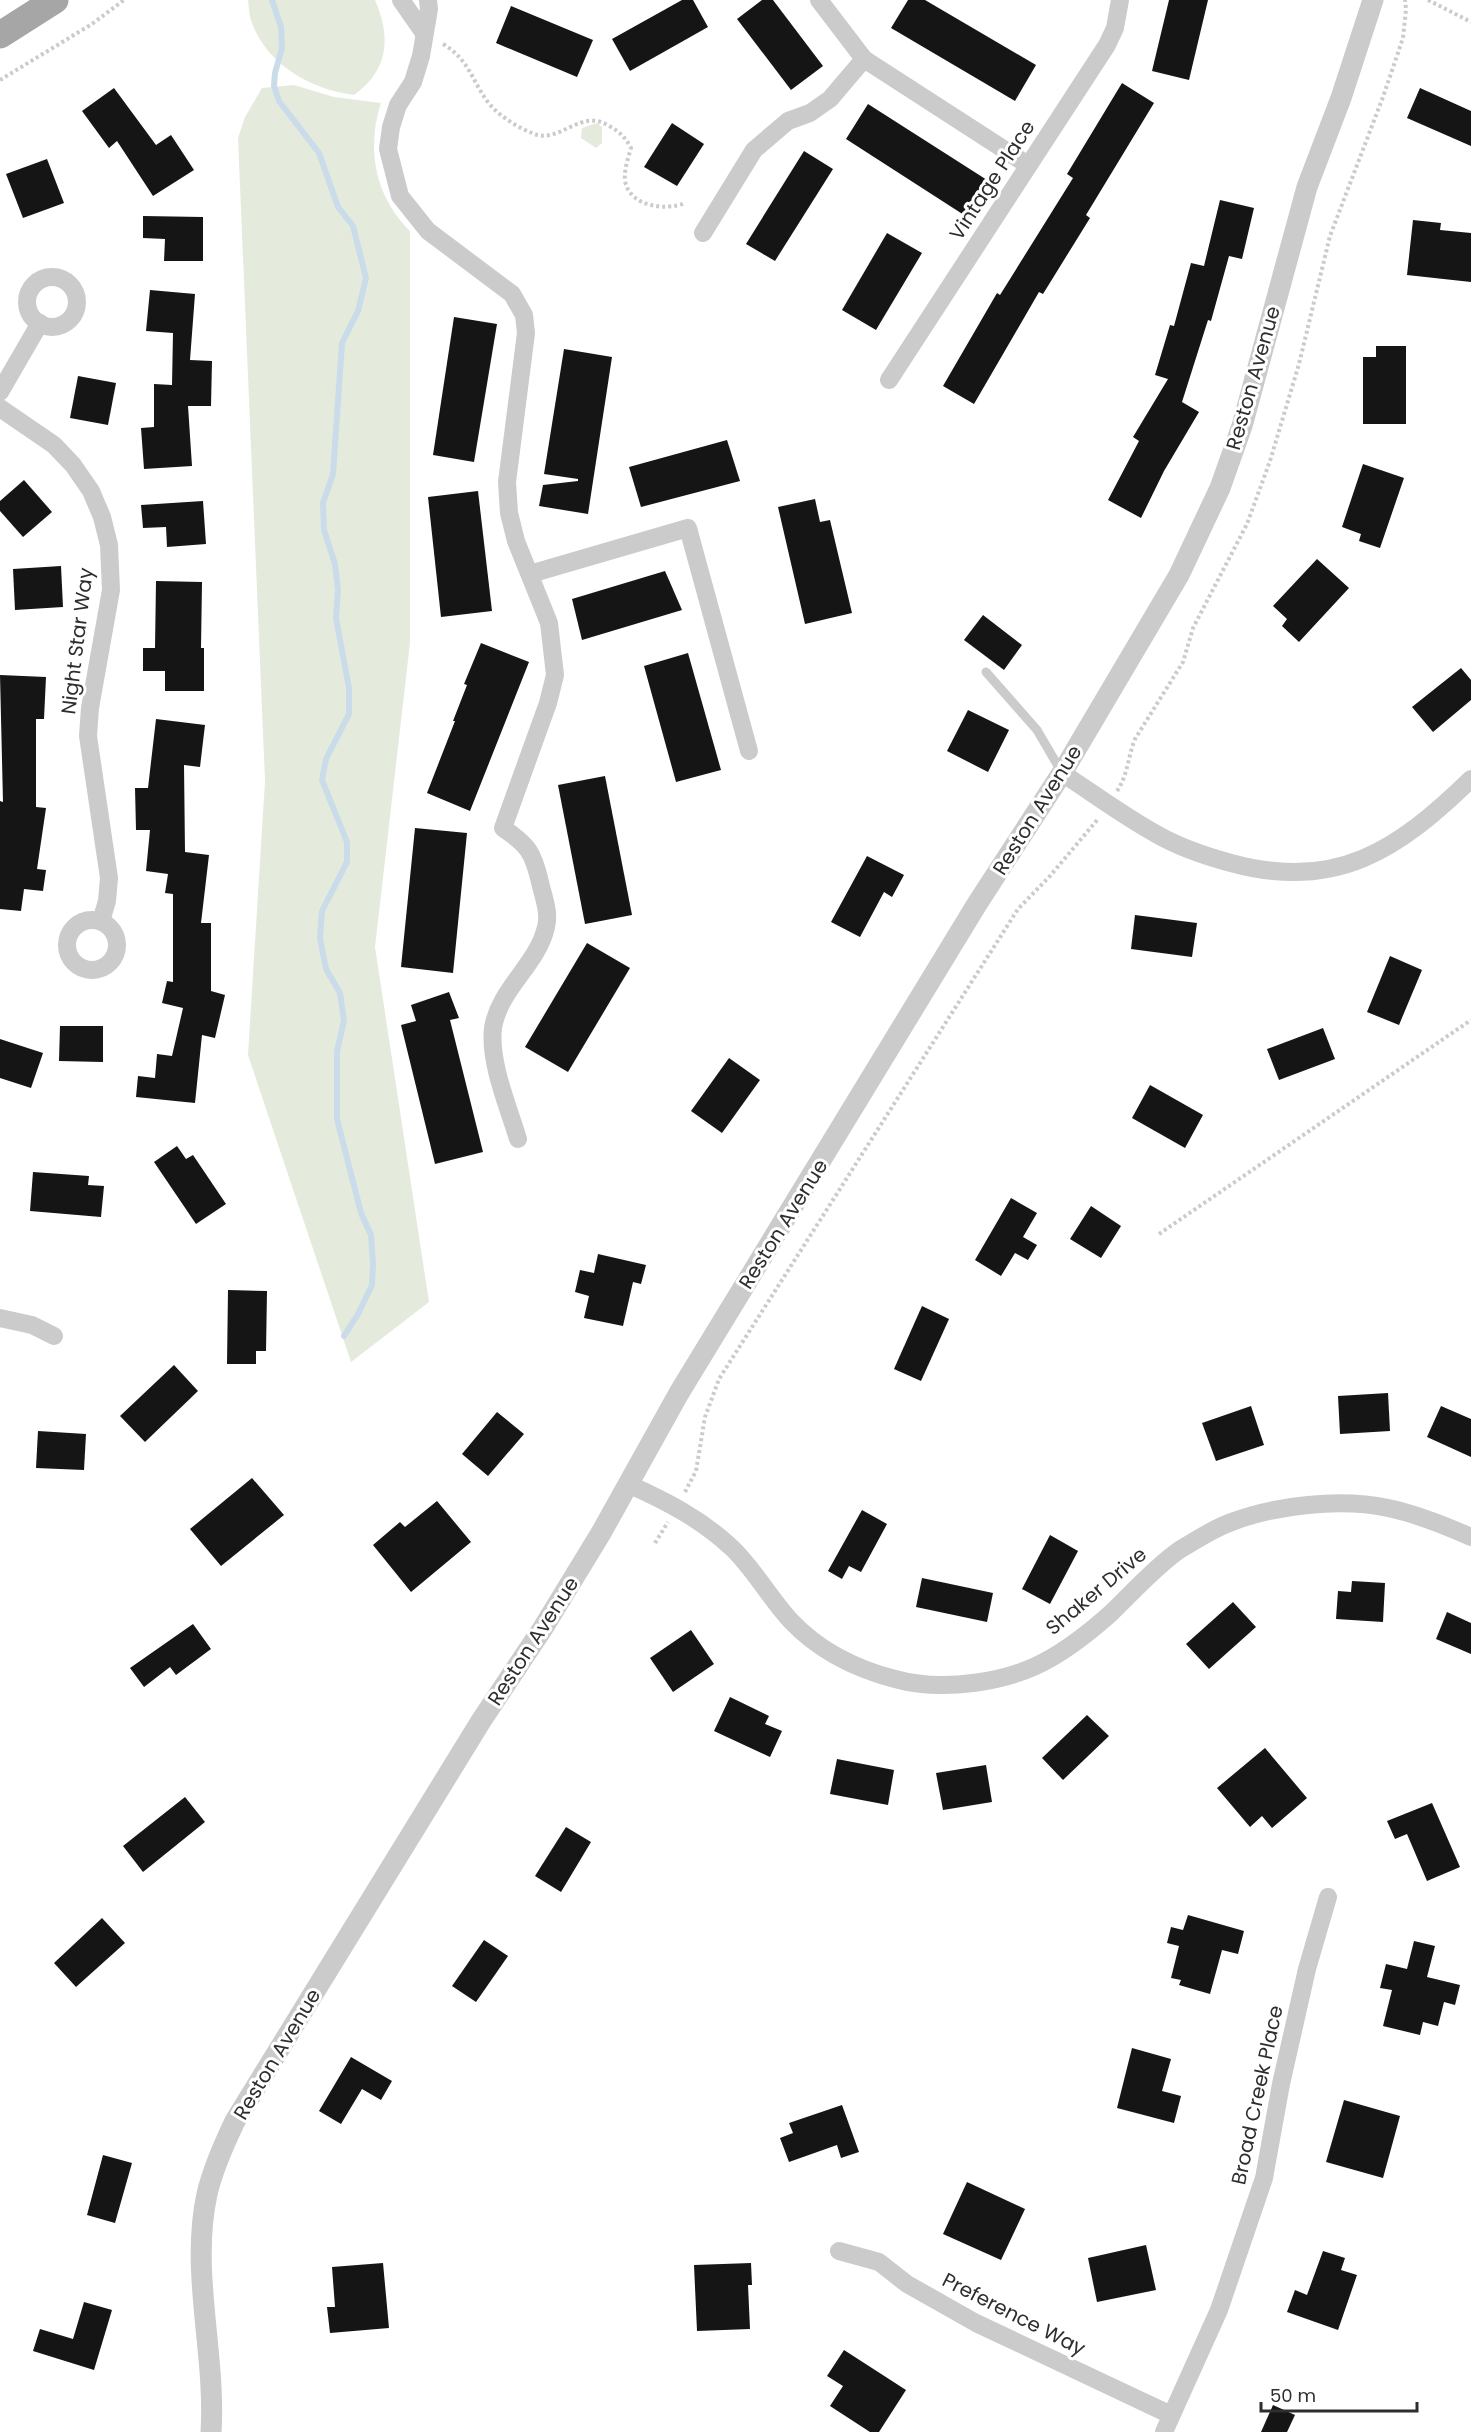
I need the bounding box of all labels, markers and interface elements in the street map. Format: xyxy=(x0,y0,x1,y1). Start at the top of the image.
street label: Vintage Place xyxy=(943,115,1041,245)
street label: Reston Avenue xyxy=(1219,303,1287,453)
street label: Night Star Way xyxy=(54,566,100,716)
street label: Reston Avenue xyxy=(986,740,1088,880)
street label: Reston Avenue xyxy=(732,1154,834,1294)
street label: Shaker Drive xyxy=(1040,1541,1152,1641)
street label: Reston Avenue xyxy=(481,1571,585,1711)
street label: Reston Avenue xyxy=(227,1983,327,2125)
street label: Broad Creek Place xyxy=(1224,2003,1290,2187)
street label: Preference Way xyxy=(938,2266,1090,2362)
scale bar xyxy=(1261,2375,1417,2413)
text: 50 m xyxy=(1270,2383,1316,2408)

